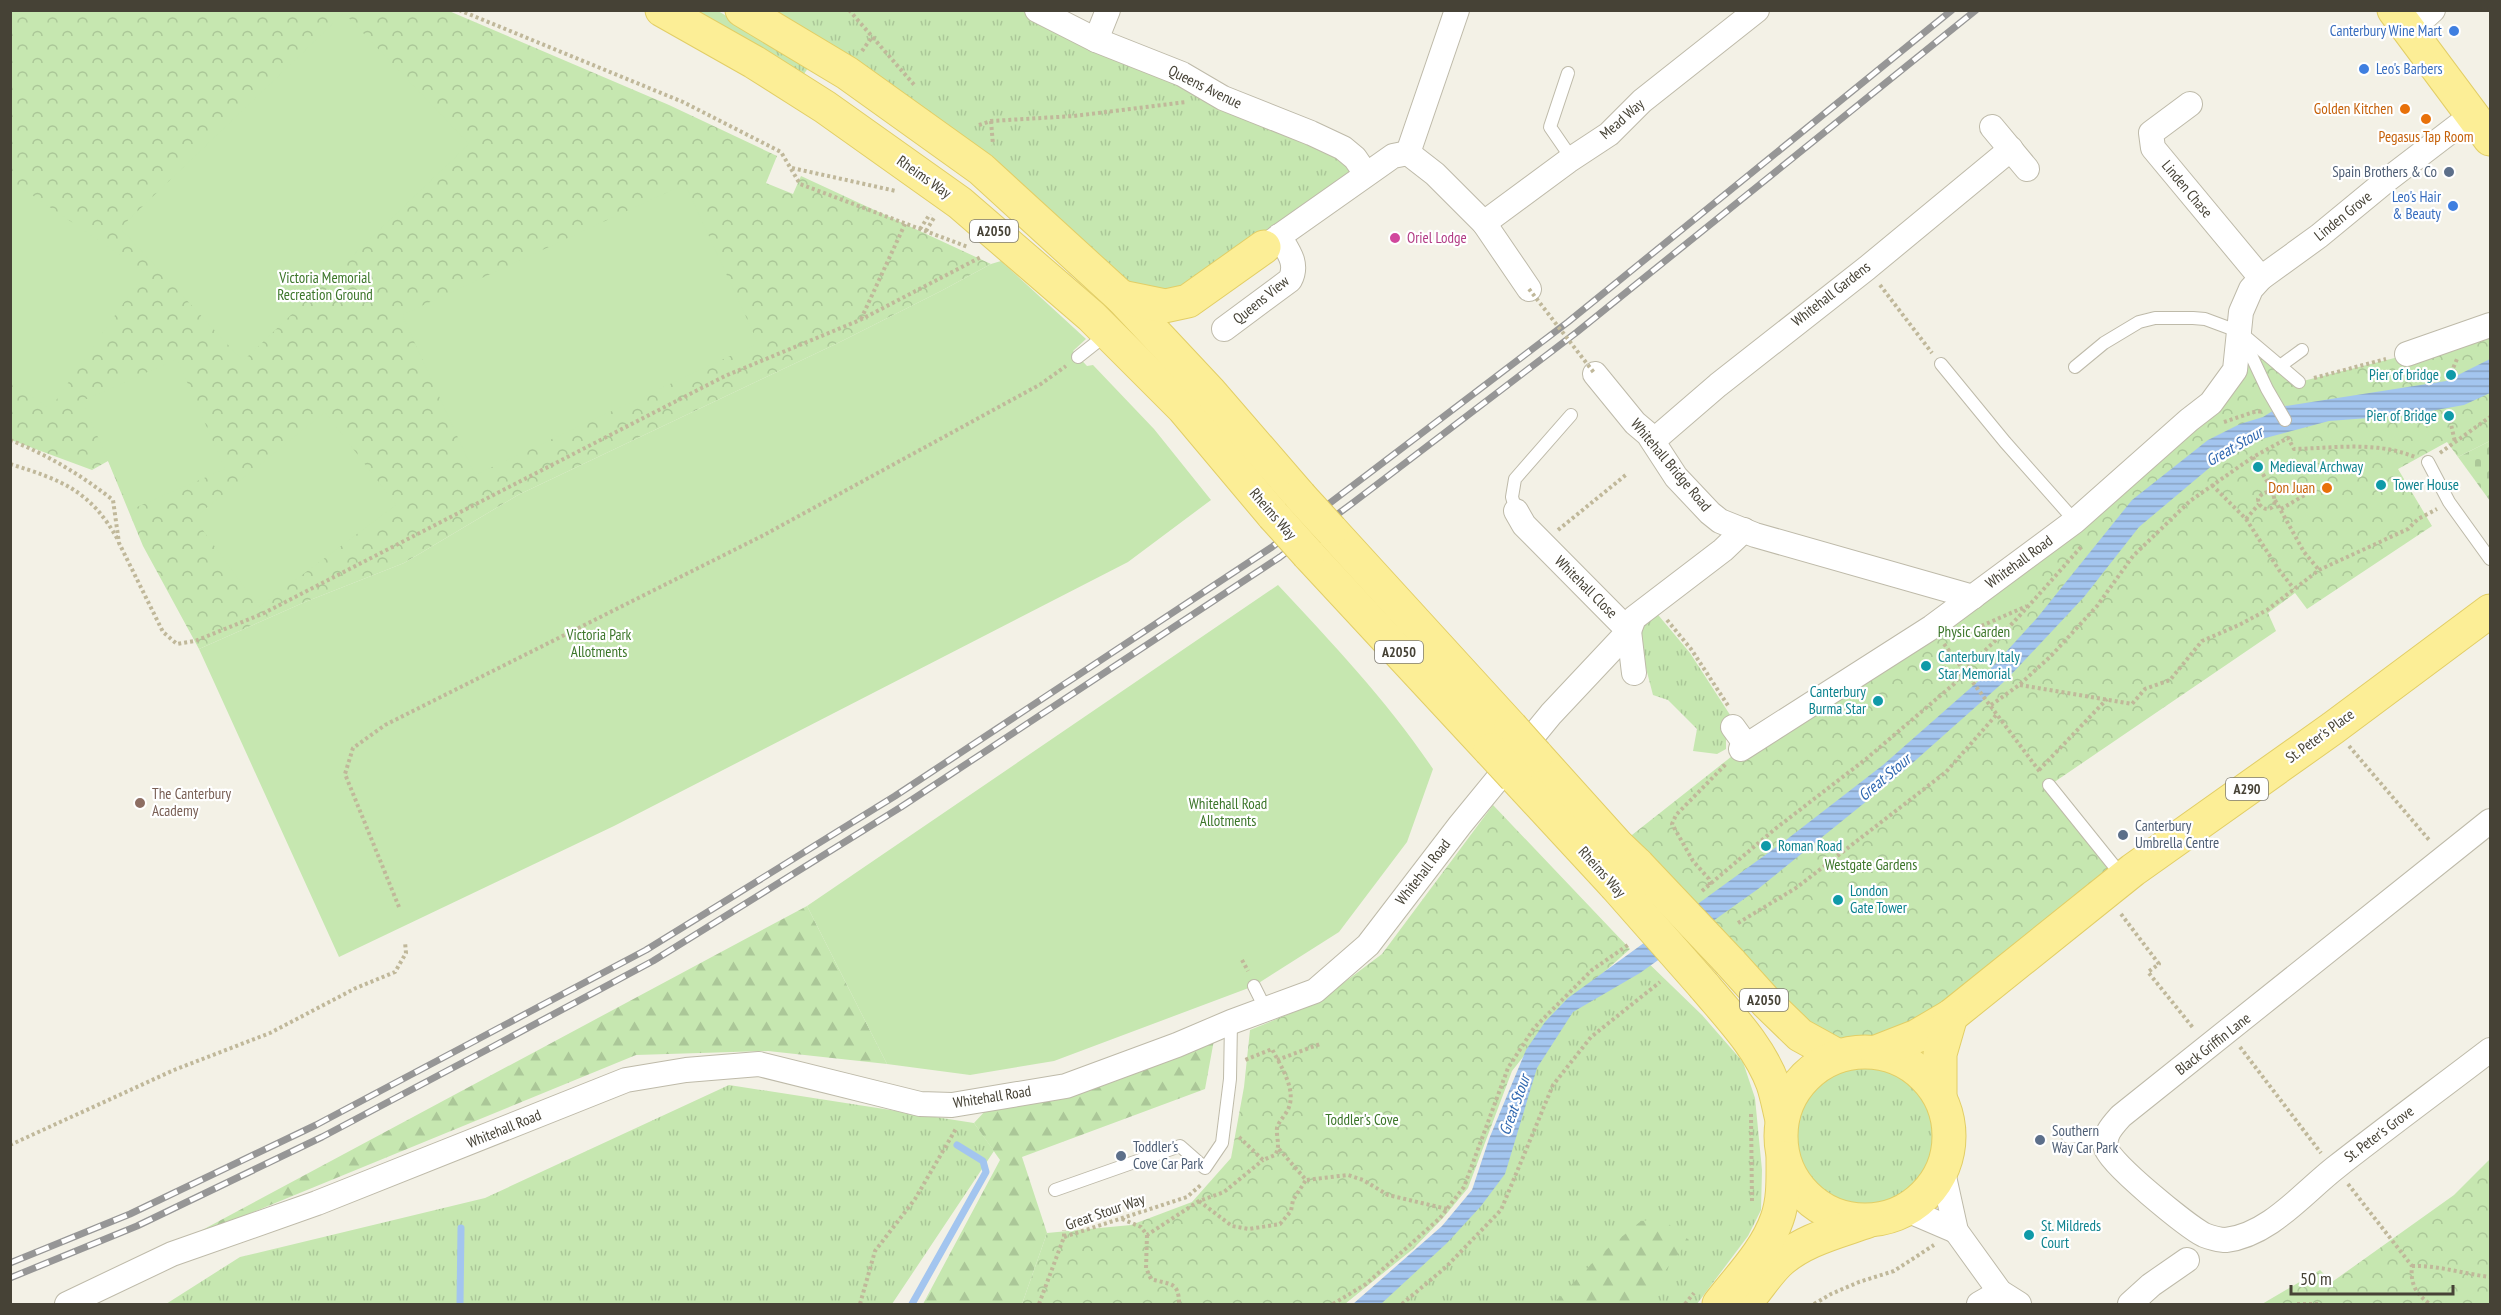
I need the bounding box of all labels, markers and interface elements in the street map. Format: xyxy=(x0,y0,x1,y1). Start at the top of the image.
place label: Canterbury Wine Mart xyxy=(2330,21,2442,40)
marker: Canterbury Wine Mart xyxy=(2447,24,2461,38)
place label: Leo's Barbers xyxy=(2376,59,2443,78)
street label: Queens Avenue xyxy=(1165,61,1245,112)
marker: Leo's Barbers xyxy=(2357,62,2371,76)
street label: Mead Way xyxy=(1596,94,1648,143)
place label: Golden Kitchen xyxy=(2314,99,2393,118)
marker: Golden Kitchen xyxy=(2398,102,2412,116)
marker: Pegasus Tap Room xyxy=(2419,112,2433,126)
place label: Pegasus Tap Room xyxy=(2379,127,2473,146)
street label: Rheims Way xyxy=(893,151,956,202)
street label: Linden Chase xyxy=(2158,156,2217,221)
place label: Spain Brothers & Co xyxy=(2332,162,2437,181)
marker: Spain Brothers & Co xyxy=(2442,165,2456,179)
street label: Linden Grove xyxy=(2310,187,2375,245)
place label: Leo's Hair & Beauty xyxy=(2392,187,2442,223)
marker: Leo's Hair & Beauty xyxy=(2446,199,2460,213)
road number: A2050 xyxy=(970,220,1018,242)
place label: Oriel Lodge xyxy=(1407,228,1467,247)
marker: Oriel Lodge xyxy=(1388,231,1402,245)
street label: Whitehall Gardens xyxy=(1788,257,1874,330)
park label: Victoria Memorial Recreation Ground xyxy=(277,268,373,304)
street label: Queens View xyxy=(1229,271,1293,328)
place label: Pier of bridge xyxy=(2369,365,2439,384)
marker: Pier of bridge xyxy=(2444,368,2458,382)
place label: Pier of Bridge xyxy=(2367,406,2437,425)
marker: Pier of Bridge xyxy=(2442,409,2456,423)
street label: Whitehall Bridge Road xyxy=(1627,414,1716,515)
water label: Great Stour xyxy=(2202,420,2268,470)
place label: Medieval Archway xyxy=(2270,457,2364,476)
marker: Medieval Archway xyxy=(2251,460,2265,474)
place label: Tower House xyxy=(2393,475,2459,494)
place label: Don Juan xyxy=(2268,478,2315,497)
marker: Tower House xyxy=(2374,478,2388,492)
marker: Don Juan xyxy=(2320,481,2334,495)
street label: Rheims Way xyxy=(1246,484,1301,544)
street label: Whitehall Road xyxy=(1981,531,2056,592)
street label: Whitehall Close xyxy=(1551,551,1622,622)
park label: Physic Garden xyxy=(1938,622,2010,641)
park label: Victoria Park Allotments xyxy=(566,625,632,661)
road number: A2050 xyxy=(1375,641,1423,663)
place label: Canterbury Italy Star Memorial xyxy=(1938,647,2020,683)
marker: Canterbury Italy Star Memorial xyxy=(1919,659,1933,673)
place label: Canterbury Burma Star xyxy=(1809,682,1867,718)
marker: Canterbury Burma Star xyxy=(1871,694,1885,708)
street label: St. Peter's Place xyxy=(2282,704,2358,767)
water label: Great Stour xyxy=(1854,748,1916,805)
road number: A290 xyxy=(2226,778,2268,800)
place label: The Canterbury Academy xyxy=(152,784,231,820)
park label: Whitehall Road Allotments xyxy=(1189,794,1267,830)
marker: The Canterbury Academy xyxy=(133,796,147,810)
place label: Canterbury Umbrella Centre xyxy=(2135,816,2219,852)
marker: Canterbury Umbrella Centre xyxy=(2116,828,2130,842)
street label: Whitehall Road xyxy=(1391,835,1454,908)
place label: Roman Road xyxy=(1778,836,1842,855)
marker: Roman Road xyxy=(1759,839,1773,853)
street label: Rheims Way xyxy=(1574,842,1630,901)
park label: Westgate Gardens xyxy=(1825,855,1917,874)
place label: London Gate Tower xyxy=(1850,881,1908,917)
marker: London Gate Tower xyxy=(1831,893,1845,907)
road number: A2050 xyxy=(1740,989,1788,1011)
street label: Black Griffin Lane xyxy=(2171,1008,2254,1079)
water label: Great Stour xyxy=(1494,1070,1535,1138)
street label: Whitehall Road xyxy=(952,1081,1032,1112)
street label: St. Peter's Grove xyxy=(2340,1101,2417,1166)
street label: Whitehall Road xyxy=(464,1105,544,1152)
park label: Toddler's Cove xyxy=(1325,1110,1399,1129)
place label: Southern Way Car Park xyxy=(2052,1121,2118,1157)
marker: Southern Way Car Park xyxy=(2033,1133,2047,1147)
place label: Toddler's Cove Car Park xyxy=(1133,1137,1203,1173)
marker: Toddler's Cove Car Park xyxy=(1114,1149,1128,1163)
street label: Great Stour Way xyxy=(1063,1189,1147,1234)
place label: St. Mildreds Court xyxy=(2041,1216,2101,1252)
marker: St. Mildreds Court xyxy=(2022,1228,2036,1242)
scale bar xyxy=(2291,1258,2453,1296)
text: 50 m xyxy=(2300,1267,2332,1290)

